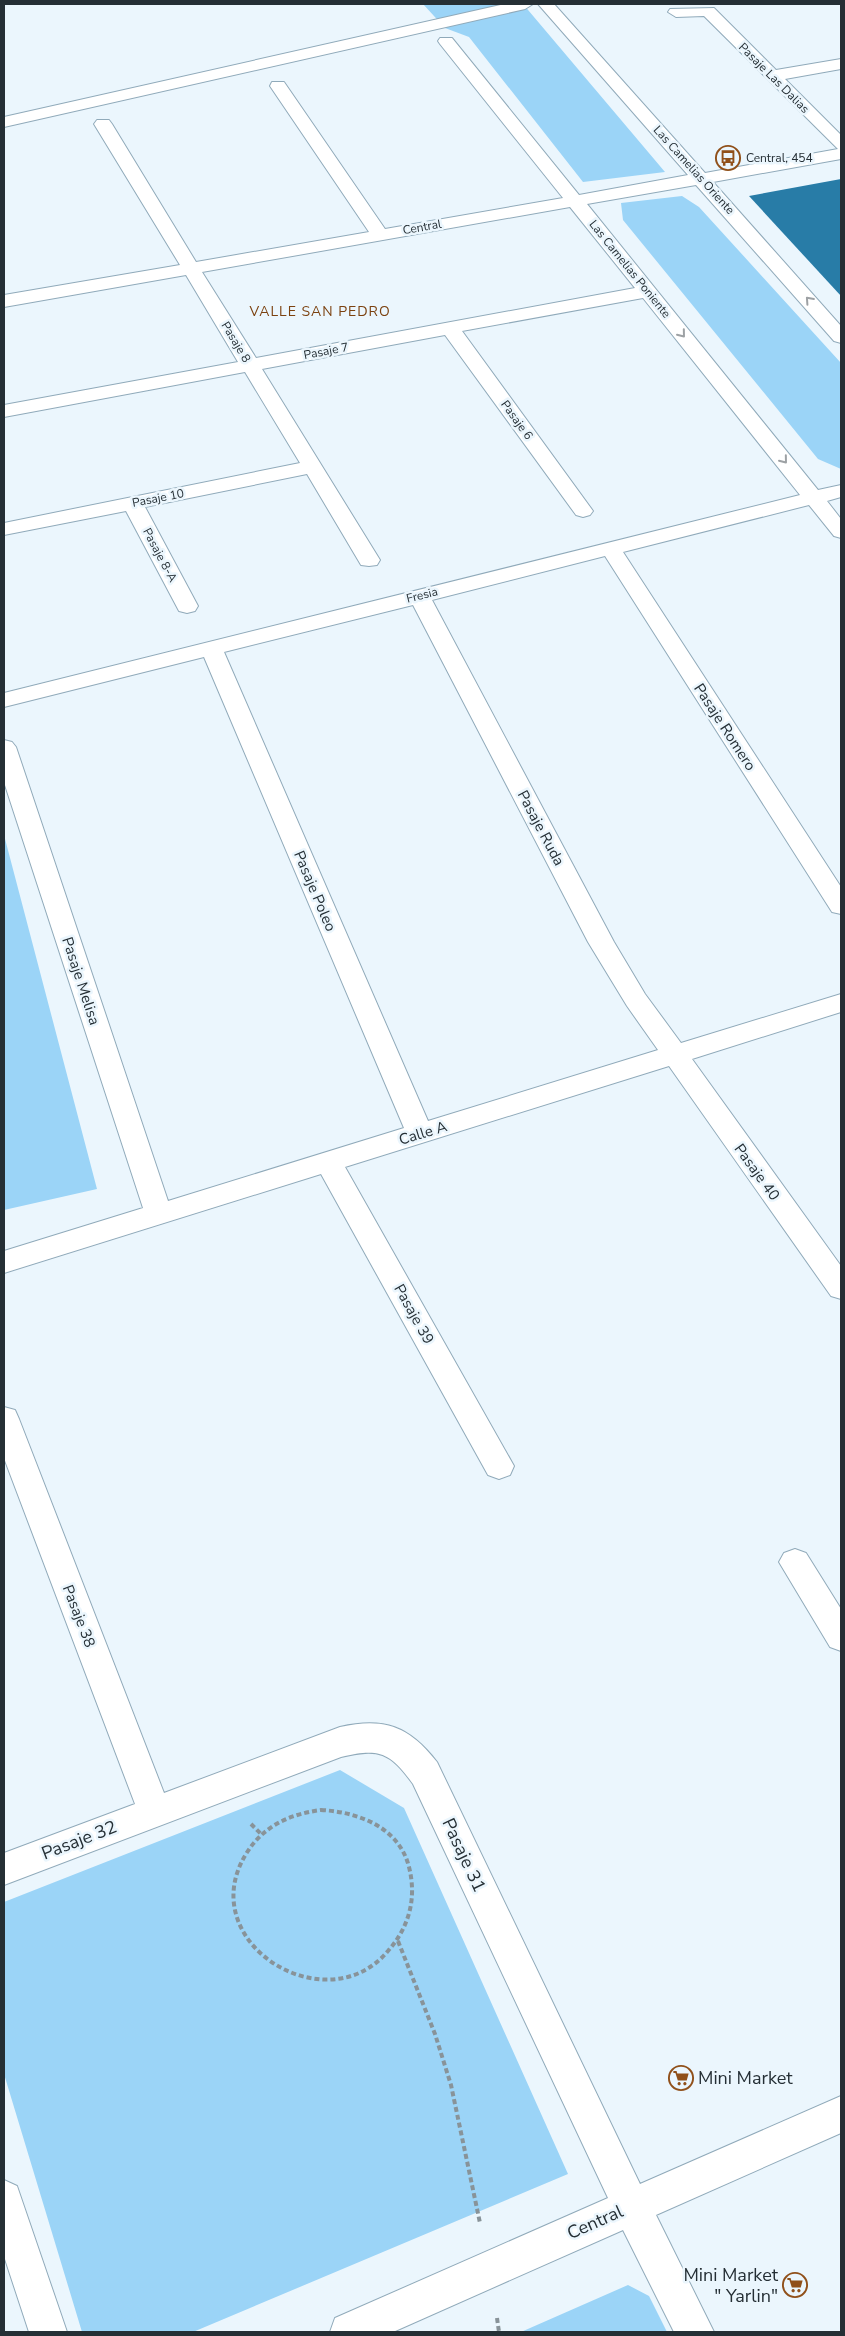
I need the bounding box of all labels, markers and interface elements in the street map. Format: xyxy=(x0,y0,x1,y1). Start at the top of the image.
street label: Pasaje Las Dalias xyxy=(735,39,813,117)
street label: Las Camelias Oriente xyxy=(650,122,738,218)
bus stop icon: Central, 454 xyxy=(715,145,741,171)
place label: Central, 454 xyxy=(746,150,813,166)
street label: Central xyxy=(401,216,443,238)
street label: Las Camelias Poniente xyxy=(586,217,674,321)
one-way arrow xyxy=(806,297,815,306)
district label: VALLE SAN PEDRO xyxy=(248,302,391,321)
street label: Pasaje 8 xyxy=(217,318,255,366)
one-way arrow xyxy=(676,328,685,337)
street label: Pasaje 7 xyxy=(302,339,350,363)
street label: Pasaje 6 xyxy=(497,397,537,443)
one-way arrow xyxy=(778,454,786,463)
street label: Pasaje 10 xyxy=(131,485,185,511)
street label: Pasaje 8-A xyxy=(139,525,181,585)
street label: Fresia xyxy=(405,583,439,607)
street label: Pasaje Romero xyxy=(689,680,761,774)
street label: Pasaje Ruda xyxy=(513,787,569,869)
street label: Pasaje Poleo xyxy=(289,848,341,934)
street label: Pasaje Melisa xyxy=(57,934,105,1028)
street label: Calle A xyxy=(396,1116,450,1150)
street label: Pasaje 40 xyxy=(730,1140,784,1204)
street label: Pasaje 39 xyxy=(389,1280,439,1348)
street label: Pasaje 38 xyxy=(58,1582,100,1650)
street label: Pasaje 31 xyxy=(436,1814,492,1896)
street label: Pasaje 32 xyxy=(38,1815,120,1865)
supermarket icon: Mini Market xyxy=(668,2065,694,2091)
place label: Mini Market xyxy=(698,2066,793,2090)
street label: Central xyxy=(563,2199,627,2245)
place label: Mini Market " Yarlin" xyxy=(683,2263,779,2308)
supermarket icon: Mini Market " Yarlin" xyxy=(782,2272,808,2298)

